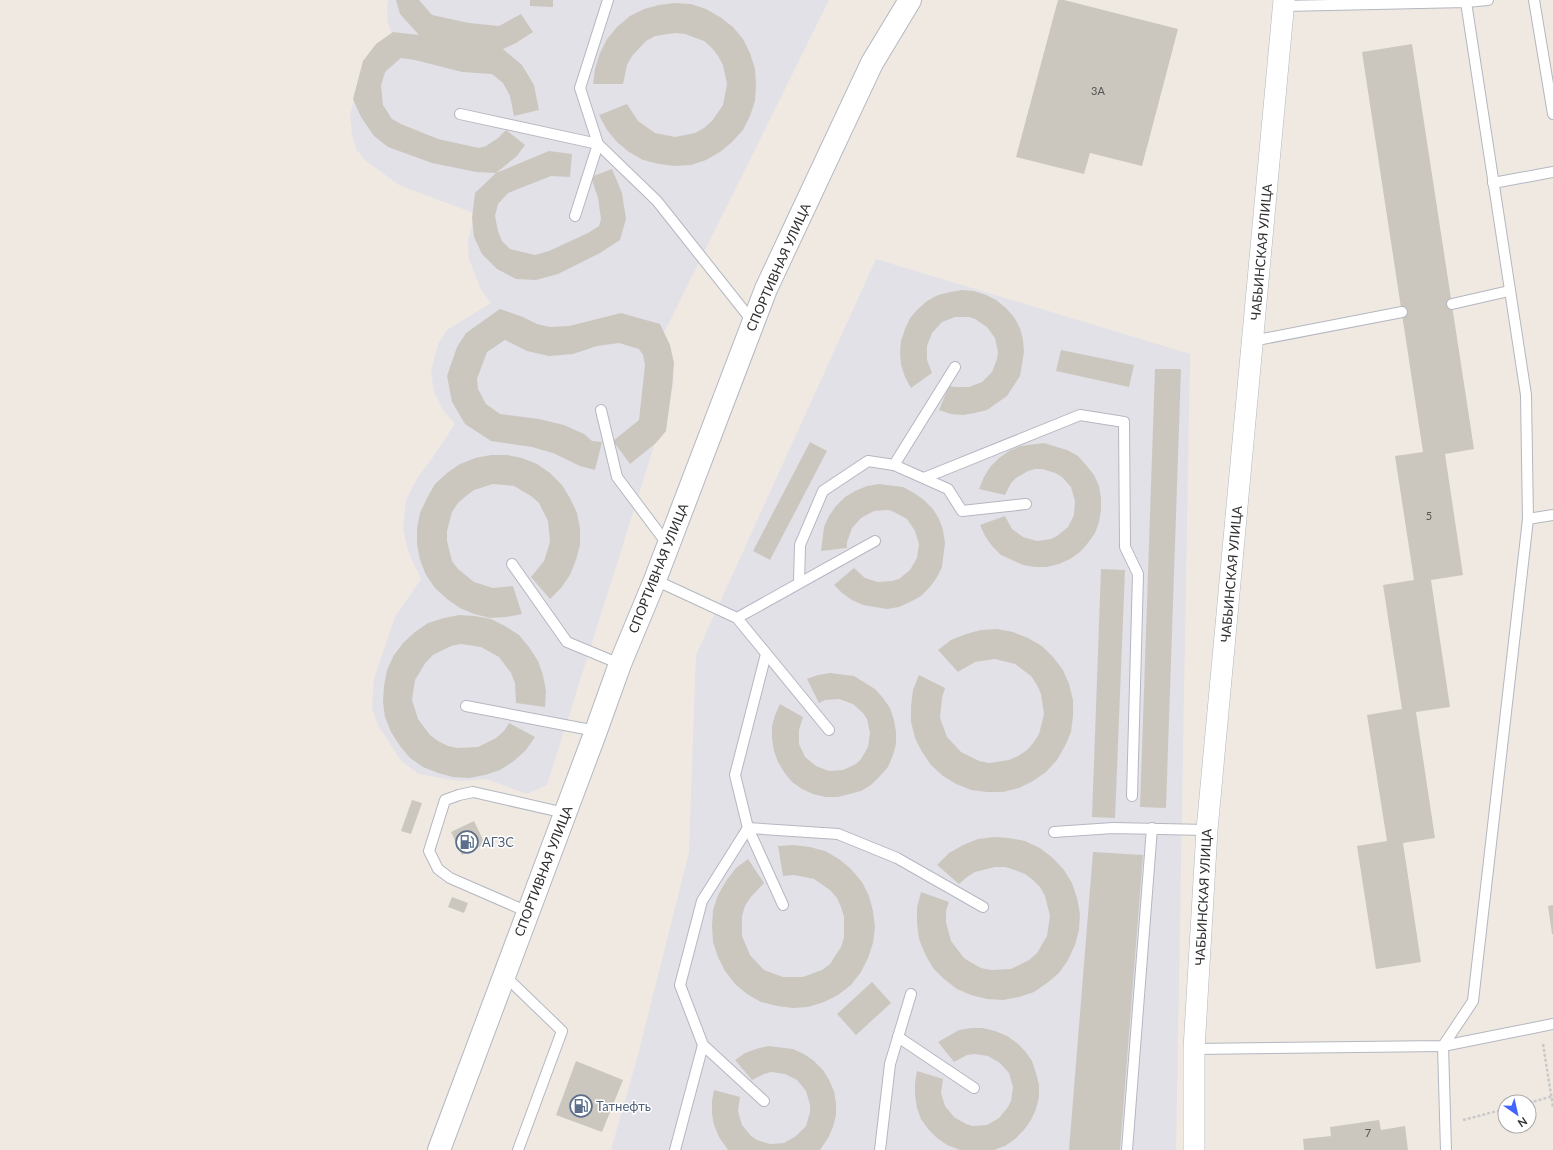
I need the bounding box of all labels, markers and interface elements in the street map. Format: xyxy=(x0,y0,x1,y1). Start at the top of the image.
house number: 3А xyxy=(1091,84,1105,97)
street label: ЧАБЬИНСКАЯ УЛИЦА xyxy=(1247,183,1275,321)
street label: СПОРТИВНАЯ УЛИЦА xyxy=(742,200,814,334)
street label: СПОРТИВНАЯ УЛИЦА xyxy=(625,500,691,635)
street label: ЧАБЬИНСКАЯ УЛИЦА xyxy=(1217,505,1245,643)
house number: 5 xyxy=(1426,509,1432,522)
street label: СПОРТИВНАЯ УЛИЦА xyxy=(511,803,575,939)
street label: ЧАБЬИНСКАЯ УЛИЦА xyxy=(1191,828,1215,966)
fuel station icon: АГЗС xyxy=(454,829,480,855)
place label: АГЗС xyxy=(482,834,514,850)
fuel station icon: Татнефть xyxy=(568,1093,594,1119)
north arrow xyxy=(1497,1094,1537,1134)
place label: Татнефть xyxy=(596,1098,651,1114)
text: N xyxy=(1516,1115,1530,1130)
house number: 7 xyxy=(1365,1126,1371,1139)

